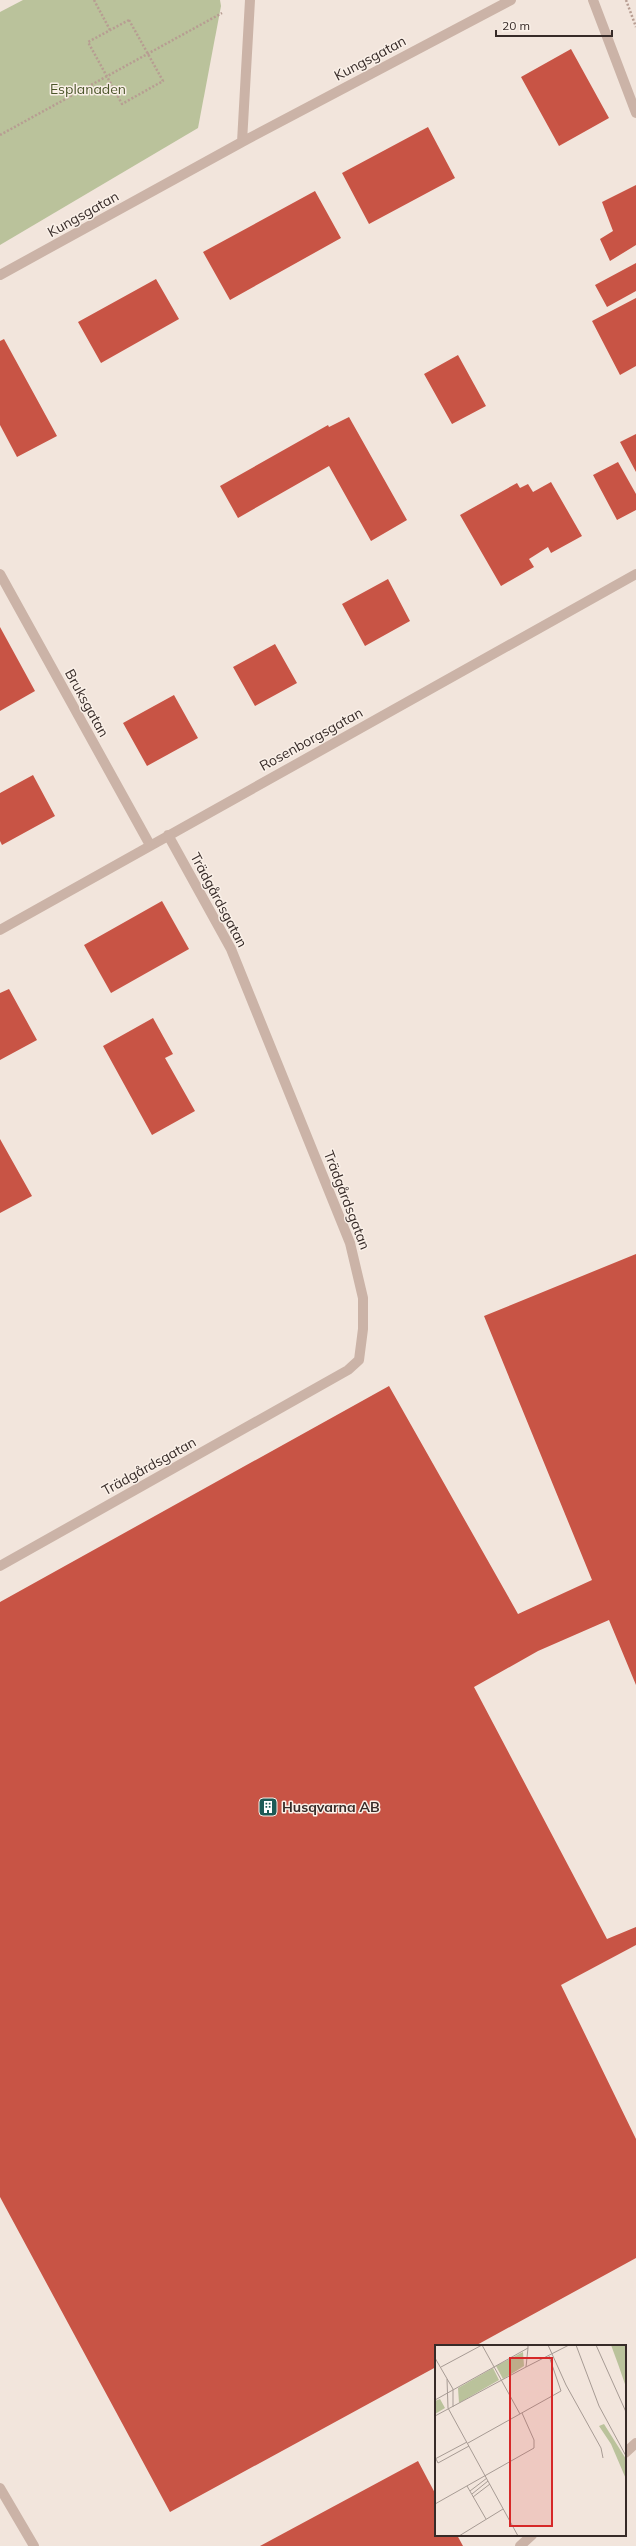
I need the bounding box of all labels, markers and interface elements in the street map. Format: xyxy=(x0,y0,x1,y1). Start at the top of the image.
scale bar xyxy=(496,12,612,38)
text: 20 m xyxy=(502,18,530,33)
street label: Kungsgatan xyxy=(331,32,409,84)
park label: Esplanaden xyxy=(50,80,126,98)
street label: Kungsgatan xyxy=(44,187,122,241)
street label: Bruksgatan xyxy=(61,666,113,740)
street label: Rosenborgsgatan xyxy=(256,703,366,775)
street label: Trädgårdsgatan xyxy=(186,850,252,950)
street label: Trädgårdsgatan xyxy=(320,1148,374,1252)
street label: Trädgårdsgatan xyxy=(99,1433,199,1499)
building icon: Husqvarna AB xyxy=(257,1796,279,1818)
place label: Husqvarna AB xyxy=(282,1798,380,1816)
inset map xyxy=(435,2345,626,2536)

